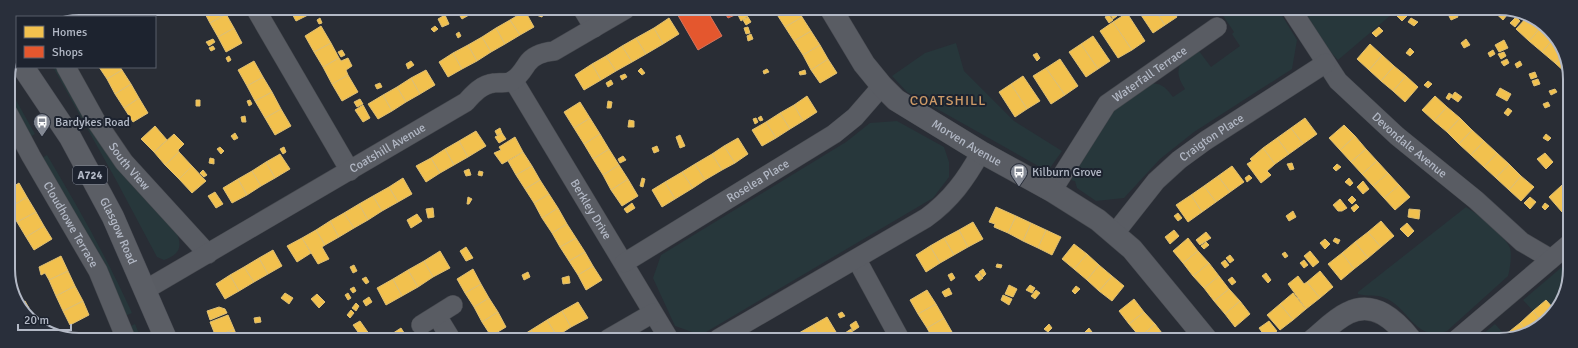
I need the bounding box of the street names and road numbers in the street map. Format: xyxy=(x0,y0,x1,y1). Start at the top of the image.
street label: Waterfall Terrace xyxy=(1110,43,1190,106)
street label: Devondale Avenue xyxy=(1368,109,1450,181)
street label: Craigton Place xyxy=(1177,111,1247,165)
street label: Morven Avenue xyxy=(929,117,1004,170)
street label: Coatshill Avenue xyxy=(347,120,429,177)
street label: South View xyxy=(105,140,153,194)
street label: Roselea Place xyxy=(724,156,792,206)
road number: A724 xyxy=(73,166,107,184)
street label: Berkley Drive xyxy=(567,177,614,243)
street label: Cloudhowe Terrace xyxy=(40,179,101,270)
street label: Glasgow Road xyxy=(96,195,140,267)

